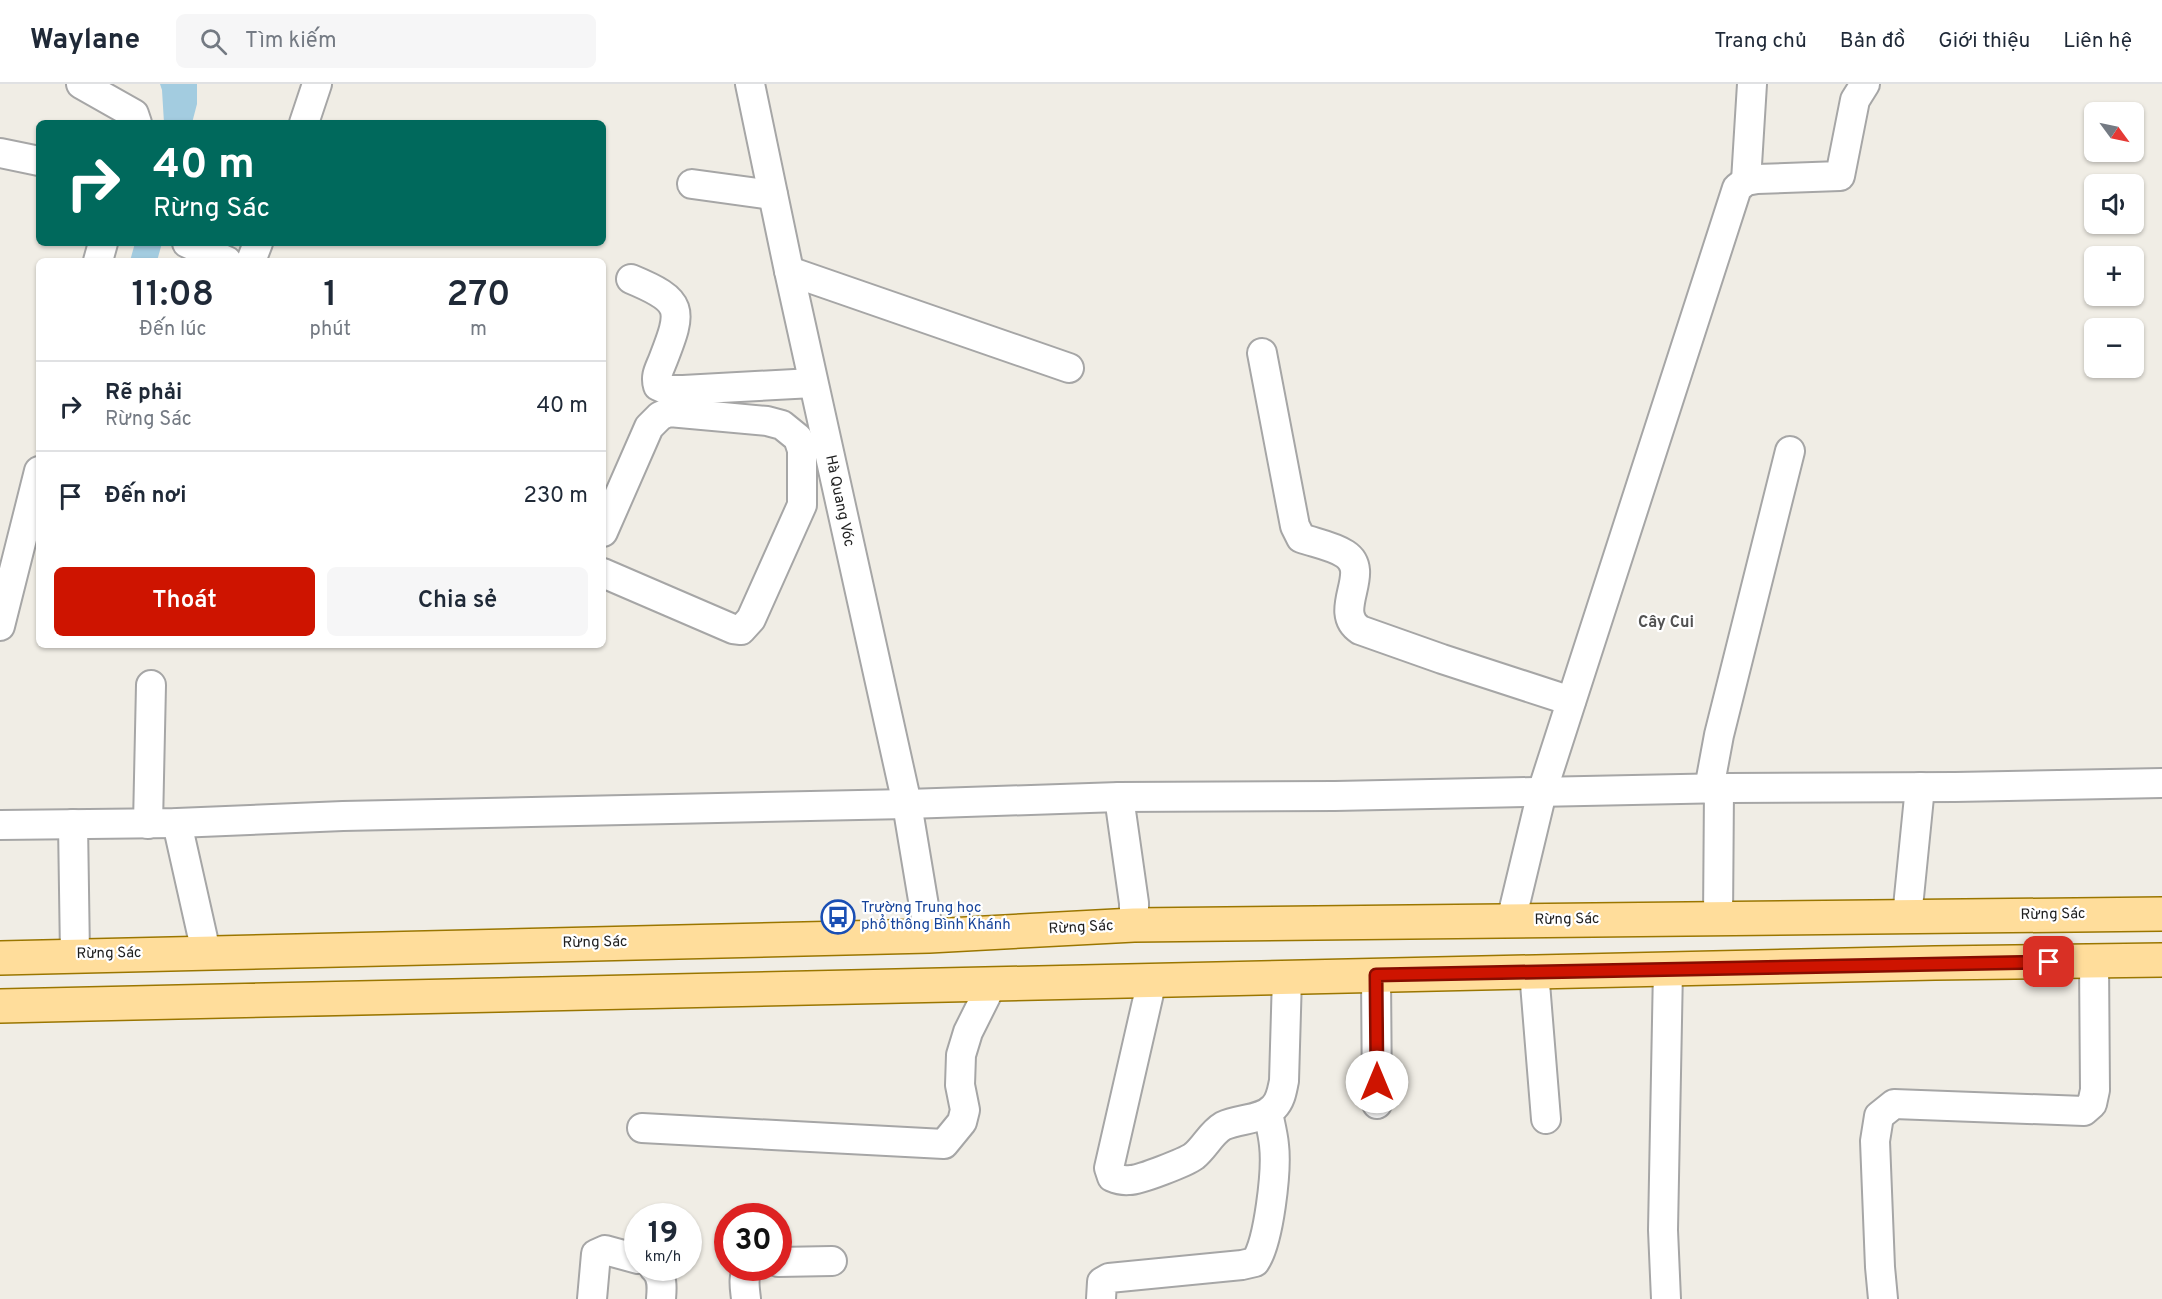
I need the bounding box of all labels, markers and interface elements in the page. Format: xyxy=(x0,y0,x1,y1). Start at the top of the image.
search box xyxy=(176,14,596,68)
text: Waylane xyxy=(30,23,140,59)
icon: search xyxy=(197,25,230,58)
text: Tìm kiếm xyxy=(245,28,337,55)
text: Trang chủ xyxy=(1714,28,1807,55)
text: Bản đồ xyxy=(1840,28,1905,55)
text: Giới thiệu xyxy=(1938,28,2030,55)
text: Liên hệ xyxy=(2063,28,2132,55)
north arrow xyxy=(2084,102,2144,162)
map controls xyxy=(2084,102,2144,378)
text: 40 m xyxy=(153,140,255,193)
icon: right xyxy=(54,144,132,222)
button: sound xyxy=(2084,174,2144,234)
text: Rừng Sác xyxy=(153,192,270,226)
button: + xyxy=(2084,246,2144,306)
text: 11:08 xyxy=(132,273,214,319)
text: 1 xyxy=(323,273,337,319)
text: 270 xyxy=(447,273,510,319)
text: Đến lúc xyxy=(139,317,206,343)
text: phút xyxy=(310,317,351,343)
text: m xyxy=(470,317,487,343)
button: − xyxy=(2084,318,2144,378)
text: Rẽ phải xyxy=(105,380,182,407)
icon: right xyxy=(54,390,87,423)
text: 40 m xyxy=(536,393,588,420)
text: Rừng Sác xyxy=(105,407,192,433)
street label: Hà Quang Vóc xyxy=(820,453,858,549)
icon: arrive xyxy=(54,480,87,513)
text: Đến nơi xyxy=(105,483,186,510)
text: 230 m xyxy=(524,483,588,510)
button: Thoát xyxy=(54,567,315,636)
button: Chia sẻ xyxy=(327,567,588,636)
district label: Cây Cui xyxy=(1638,613,1694,633)
bus stop icon: Trường Trung học phổ thông Bình Khánh xyxy=(820,899,856,935)
place label: Trường Trung học phổ thông Bình Khánh xyxy=(861,899,1011,935)
street label: Rừng Sác xyxy=(2020,905,2086,925)
street label: Rừng Sác xyxy=(1534,910,1600,930)
street label: Rừng Sác xyxy=(1048,917,1114,939)
street label: Rừng Sác xyxy=(562,933,628,953)
pin xyxy=(2023,936,2074,987)
street label: Rừng Sác xyxy=(76,944,142,964)
icon: arrive xyxy=(2032,945,2065,978)
position arrow xyxy=(1345,1050,1409,1114)
speed limit sign: 30 xyxy=(714,1203,792,1281)
text: 19 xyxy=(648,1216,678,1253)
text: km/h xyxy=(645,1248,681,1267)

